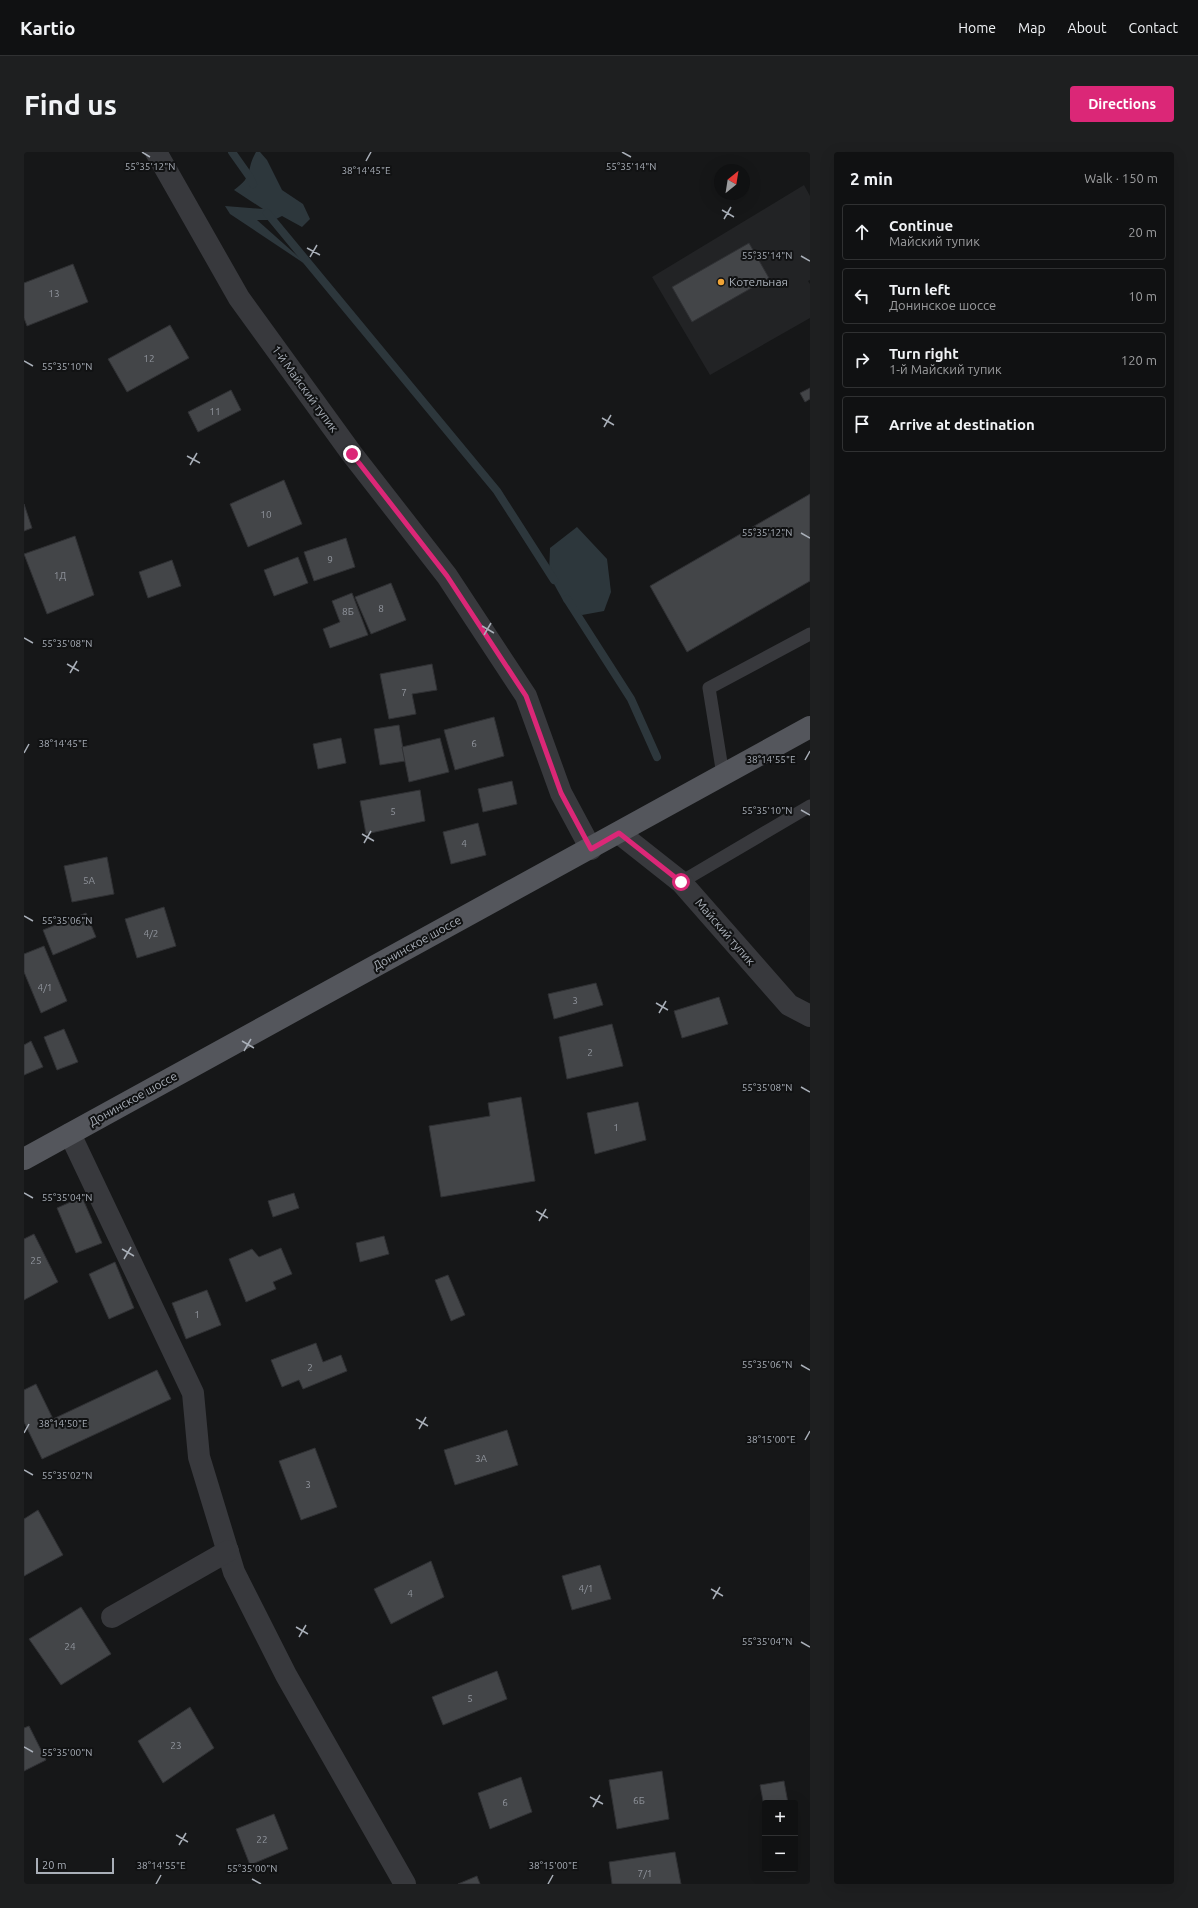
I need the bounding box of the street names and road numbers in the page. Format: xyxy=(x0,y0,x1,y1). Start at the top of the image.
street label: 1-й Майский тупик xyxy=(270,343,341,435)
street label: Майский тупик xyxy=(693,896,758,968)
street label: Донинское шоссе xyxy=(370,913,463,972)
street label: Донинское шоссе xyxy=(86,1069,179,1128)

